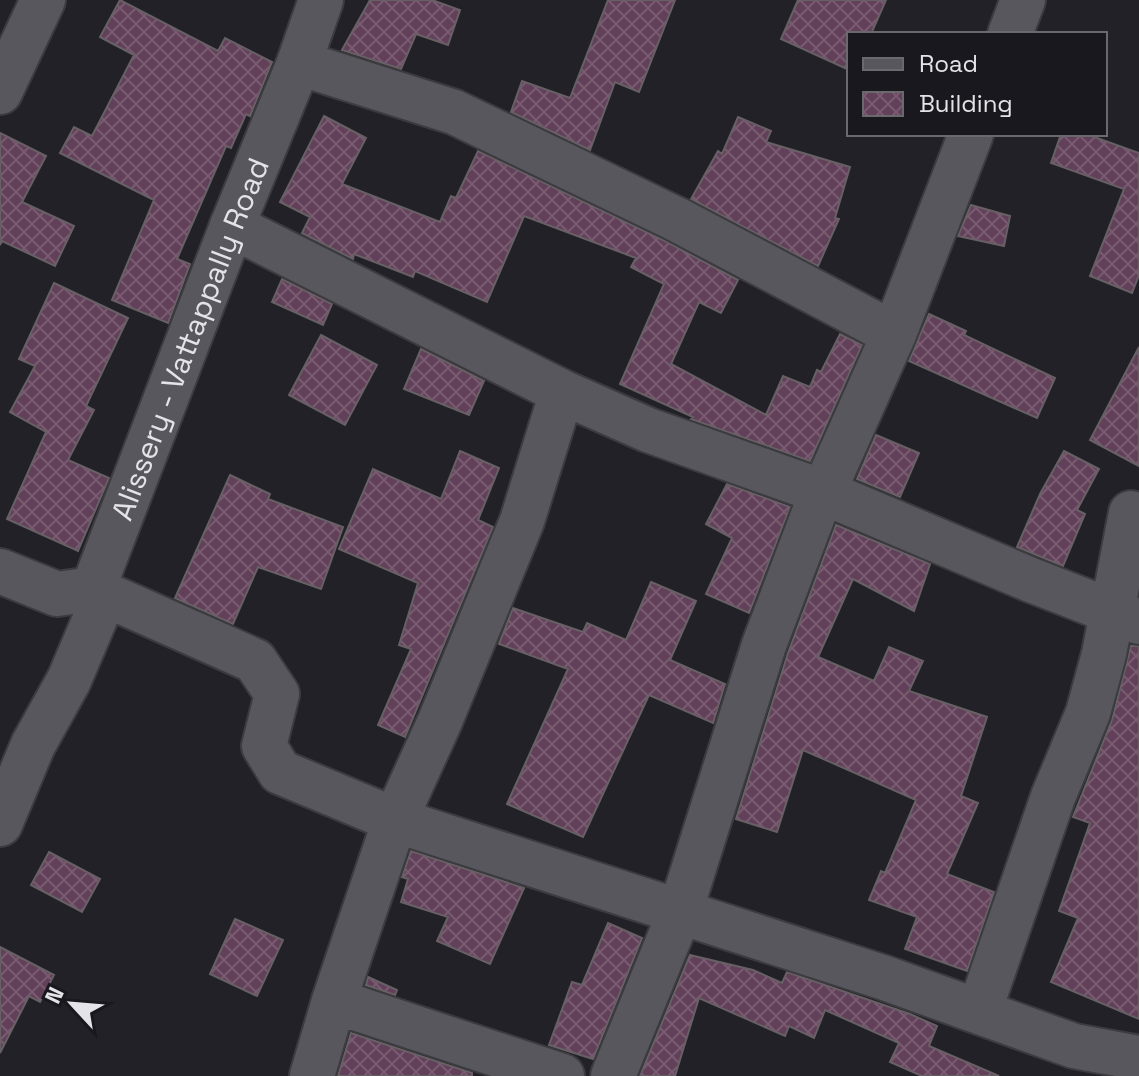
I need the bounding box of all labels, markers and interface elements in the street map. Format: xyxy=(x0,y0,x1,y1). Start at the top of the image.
legend xyxy=(847,32,1107,136)
text: Road xyxy=(919,48,978,79)
text: Building xyxy=(919,88,1013,119)
street label: Alissery - Vattappally Road xyxy=(102,152,278,526)
north arrow xyxy=(32,964,112,1044)
text: N xyxy=(38,982,70,1008)

